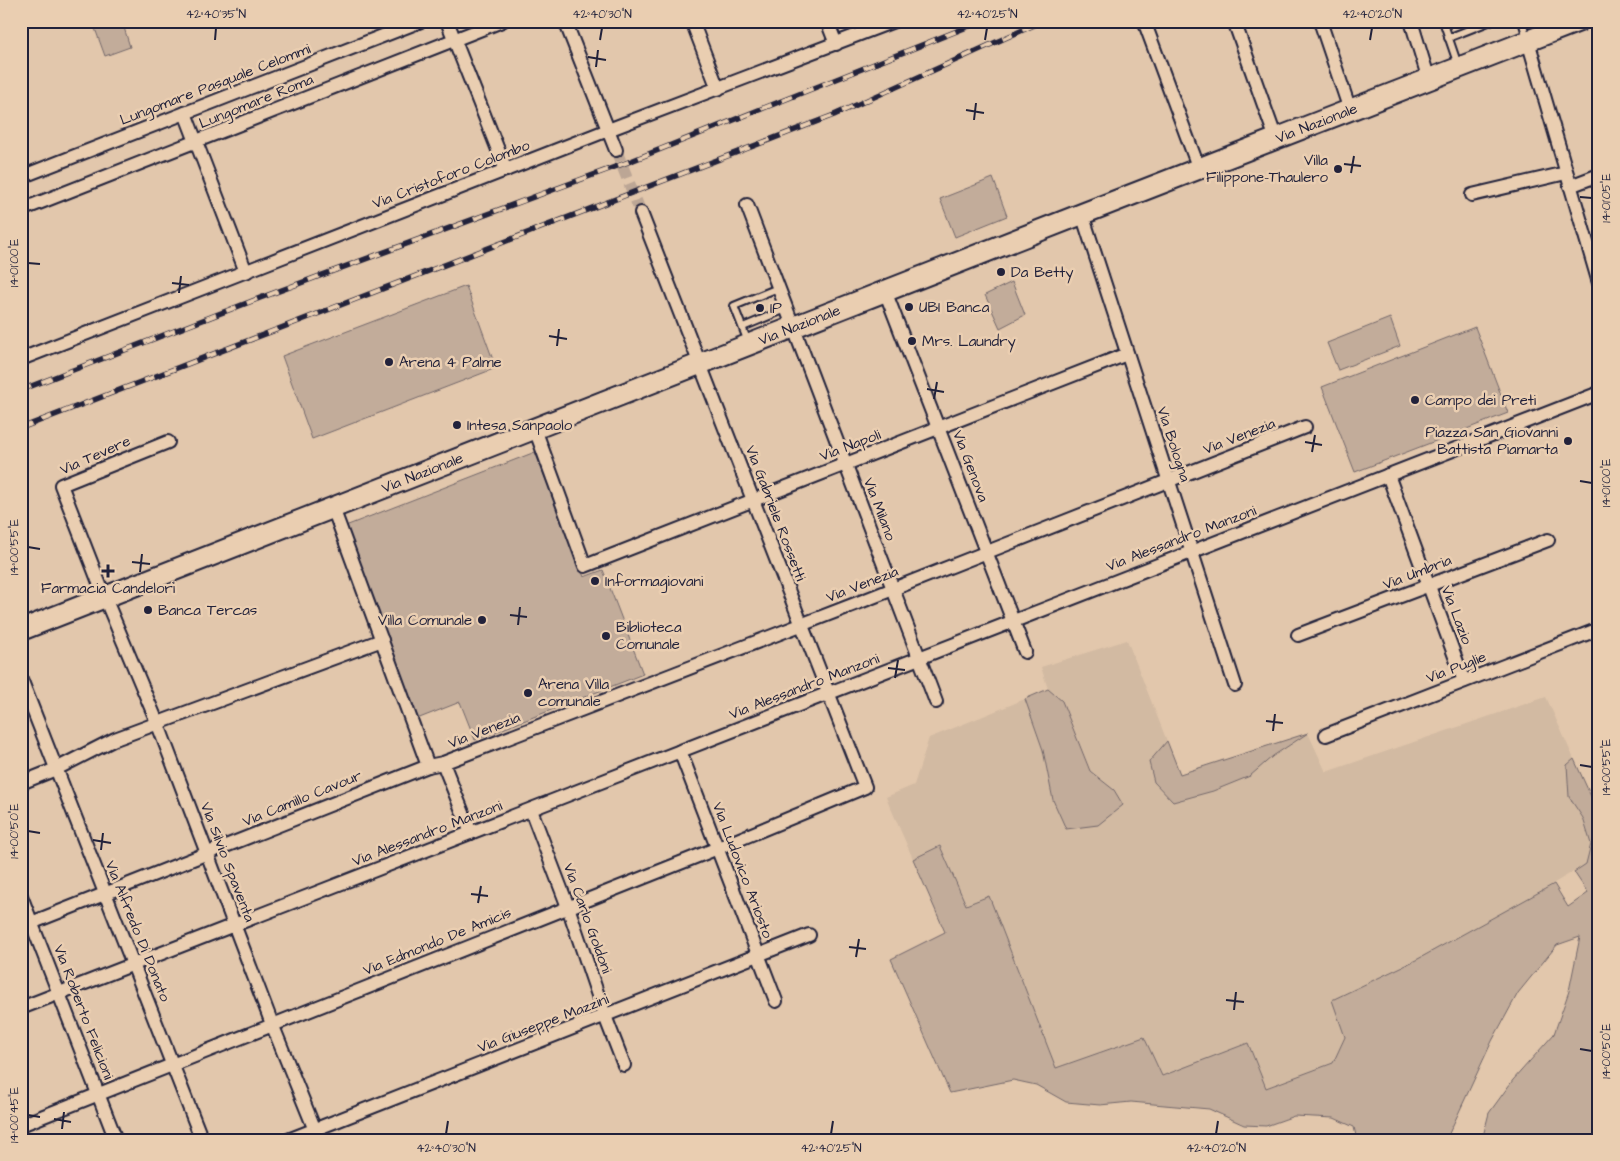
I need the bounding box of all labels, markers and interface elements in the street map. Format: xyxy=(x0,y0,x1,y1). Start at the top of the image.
text: 42°40'35"N xyxy=(186,6,247,23)
text: 42°40'30"N xyxy=(572,6,632,23)
text: 42°40'25"N xyxy=(956,6,1018,23)
text: 42°40'20"N xyxy=(1342,6,1403,23)
street label: Lungomare Pasquale Celommi xyxy=(117,38,315,132)
street label: Lungomare Roma xyxy=(196,69,317,135)
street label: Via Nazionale xyxy=(1273,98,1360,149)
street label: Via Cristoforo Colombo xyxy=(369,135,533,214)
place label: Villa Filippone-Thaulero xyxy=(1206,150,1329,188)
marker: Villa Filippone-Thaulero xyxy=(1332,163,1344,175)
text: 14°01'05"E xyxy=(1598,173,1615,223)
text: 14°01'00"E xyxy=(6,239,23,287)
place label: Da Betty xyxy=(1011,262,1074,284)
marker: Da Betty xyxy=(995,266,1007,278)
place label: UBI Banca xyxy=(919,297,990,318)
place label: IP xyxy=(770,298,782,319)
street label: Via Nazionale xyxy=(756,300,843,351)
marker: UBI Banca xyxy=(903,301,915,313)
marker: IP xyxy=(754,302,766,314)
place label: Mrs. Laundry xyxy=(922,331,1016,353)
marker: Mrs. Laundry xyxy=(906,335,918,347)
place label: Arena 4 Palme xyxy=(399,352,502,373)
marker: Arena 4 Palme xyxy=(383,356,395,368)
place label: Campo dei Preti xyxy=(1425,390,1537,411)
marker: Campo dei Preti xyxy=(1409,394,1421,406)
street label: Via Bologna xyxy=(1151,404,1196,485)
street label: Via Venezia xyxy=(1200,413,1279,460)
place label: Intesa Sanpaolo xyxy=(467,415,573,436)
marker: Intesa Sanpaolo xyxy=(451,419,463,431)
place label: Piazza San Giovanni Battista Piamarta xyxy=(1425,422,1559,460)
street label: Via Napoli xyxy=(817,424,884,467)
street label: Via Genova xyxy=(947,427,994,505)
street label: Via Tevere xyxy=(57,431,134,480)
marker: Piazza San Giovanni Battista Piamarta xyxy=(1562,435,1574,447)
street label: Via Gabriele Rossetti xyxy=(740,442,811,585)
street label: Via Nazionale xyxy=(378,448,466,499)
text: 14°01'00"E xyxy=(1598,459,1615,507)
street label: Via Milano xyxy=(858,475,901,544)
street label: Via Alessandro Manzoni xyxy=(1103,500,1260,577)
text: 14°00'55"E xyxy=(6,519,23,575)
street label: Via Umbria xyxy=(1380,550,1455,595)
street label: Via Venezia xyxy=(823,561,902,608)
marker: Farmacia Candelori xyxy=(102,565,114,577)
place label: Informagiovani xyxy=(605,571,704,593)
marker: Informagiovani xyxy=(589,575,601,587)
place label: Farmacia Candelori xyxy=(41,578,176,599)
street label: Via Lazio xyxy=(1436,583,1478,648)
place label: Banca Tercas xyxy=(158,600,258,621)
marker: Banca Tercas xyxy=(142,604,154,616)
place label: Villa Comunale xyxy=(378,610,472,631)
marker: Villa Comunale xyxy=(476,614,488,626)
place label: Biblioteca Comunale xyxy=(616,617,682,655)
marker: Biblioteca Comunale xyxy=(600,630,612,642)
street label: Via Puglie xyxy=(1423,646,1490,689)
street label: Via Alessandro Manzoni xyxy=(726,648,883,725)
place label: Arena Villa comunale xyxy=(538,674,610,712)
marker: Arena Villa comunale xyxy=(522,687,534,699)
street label: Via Venezia xyxy=(445,707,524,754)
text: 14°00'55"E xyxy=(1598,739,1615,795)
street label: Via Camillo Cavour xyxy=(239,765,365,832)
street label: Via Alessandro Manzoni xyxy=(349,795,506,872)
street label: Via Silvio Spaventa xyxy=(195,799,260,925)
street label: Via Ludovico Ariosto xyxy=(707,799,778,942)
text: 14°00'50"E xyxy=(6,803,23,859)
street label: Via Alfredo Di Donato xyxy=(100,857,176,1005)
street label: Via Carlo Goldoni xyxy=(558,860,617,977)
street label: Via Edmondo De Amicis xyxy=(360,902,515,981)
street label: Via Roberto Felicioni xyxy=(48,942,119,1083)
street label: Via Giuseppe Mazzini xyxy=(475,988,612,1058)
text: 14°00'50"E xyxy=(1598,1023,1615,1079)
text: 14°00'45"E xyxy=(6,1087,23,1143)
text: 42°40'30"N xyxy=(416,1140,476,1157)
text: 42°40'25"N xyxy=(800,1140,862,1157)
text: 42°40'20"N xyxy=(1186,1140,1247,1157)

